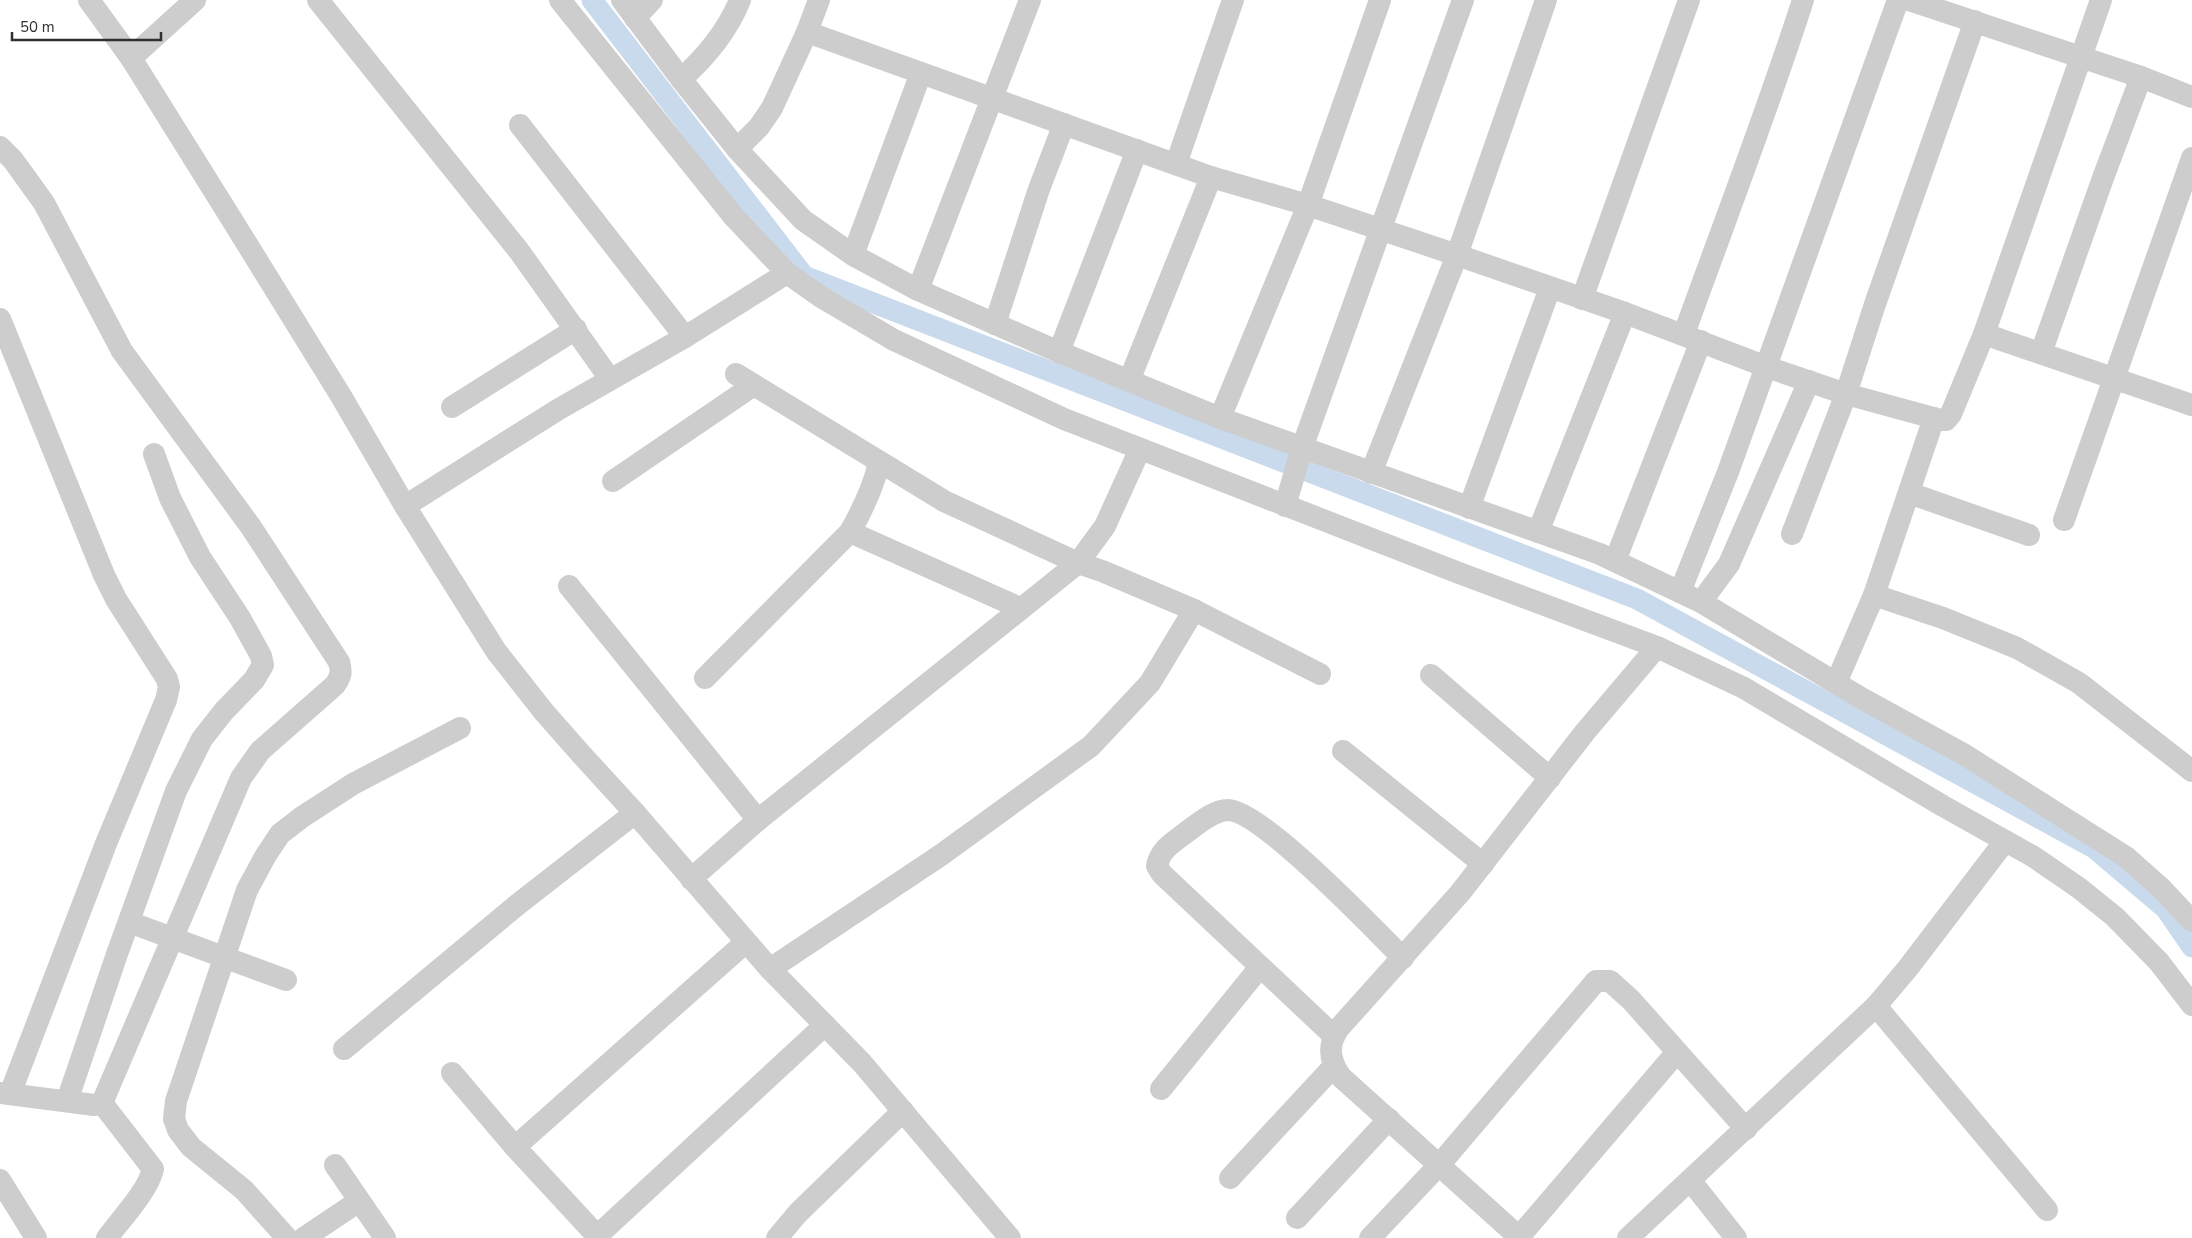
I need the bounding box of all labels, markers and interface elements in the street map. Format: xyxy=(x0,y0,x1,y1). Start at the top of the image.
scale bar xyxy=(12,10,161,42)
text: 50 m xyxy=(20,17,55,37)

